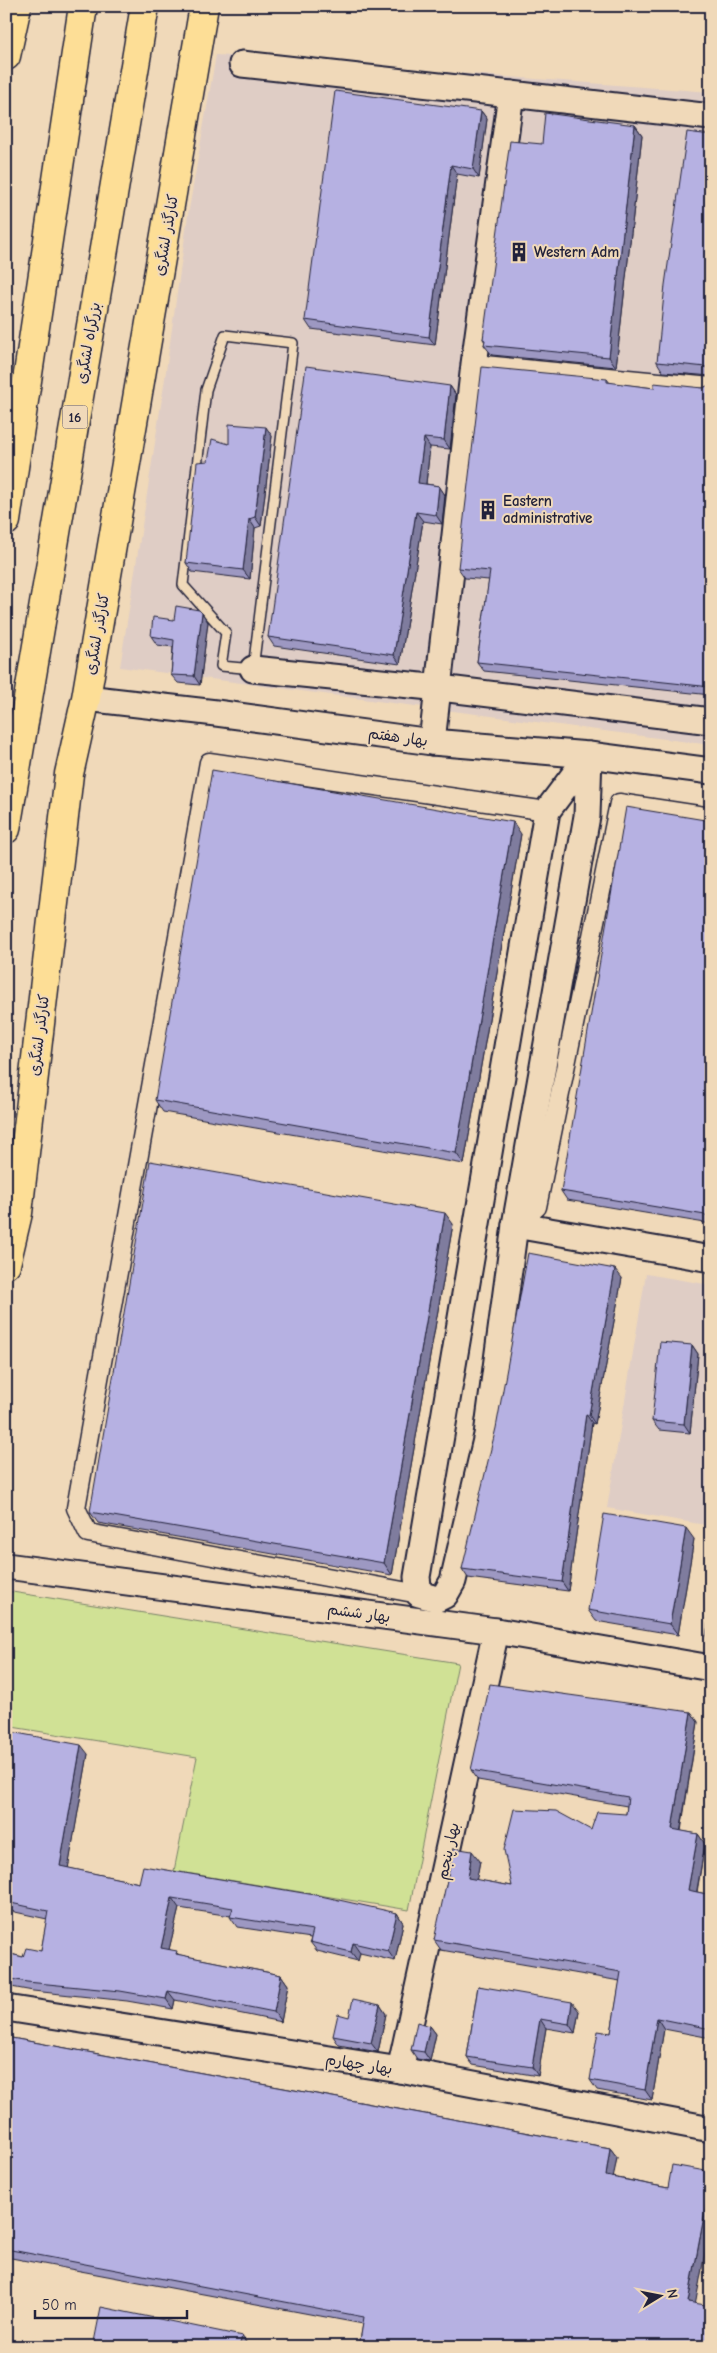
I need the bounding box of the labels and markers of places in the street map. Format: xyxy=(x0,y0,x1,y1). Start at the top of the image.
building icon: Western Adm xyxy=(508,241,530,263)
place label: Western Adm xyxy=(534,243,619,261)
place label: Eastern administrative xyxy=(503,492,592,527)
building icon: Eastern administrative xyxy=(477,499,499,521)

